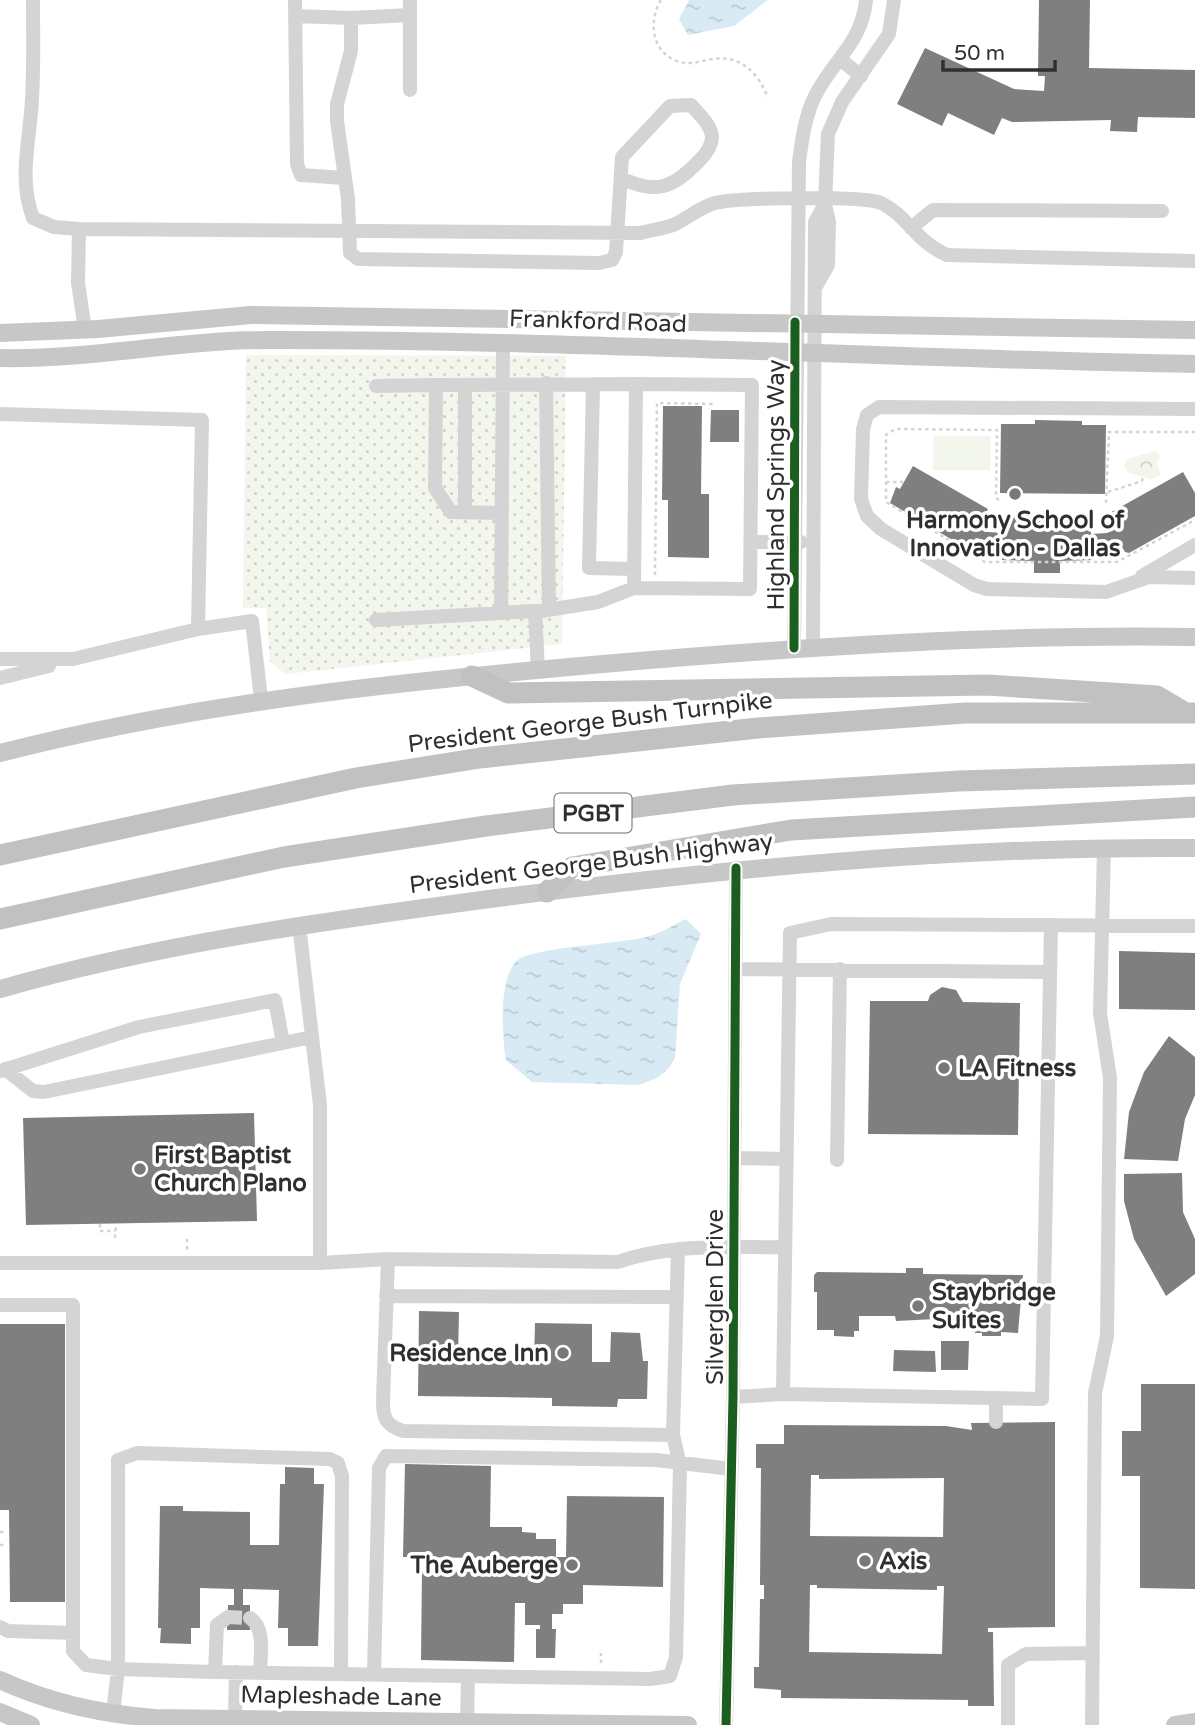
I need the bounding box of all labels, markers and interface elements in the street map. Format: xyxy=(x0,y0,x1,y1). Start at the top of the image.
scale bar xyxy=(943,28,1055,72)
text: 50 m xyxy=(954,41,1005,66)
street label: Frankford Road xyxy=(509,304,687,339)
street label: Highland Springs Way xyxy=(762,359,791,610)
marker: Harmony School of Innovation - Dallas xyxy=(1007,486,1023,502)
place label: Harmony School of Innovation - Dallas xyxy=(906,506,1125,563)
street label: President George Bush Turnpike xyxy=(406,686,774,759)
road number: PGBT xyxy=(554,793,632,832)
street label: President George Bush Highway xyxy=(407,827,775,900)
place label: LA Fitness xyxy=(958,1054,1076,1083)
marker: LA Fitness xyxy=(936,1060,952,1076)
place label: First Baptist Church Plano xyxy=(154,1141,307,1198)
marker: First Baptist Church Plano xyxy=(132,1161,148,1177)
street label: Silverglen Drive xyxy=(701,1209,730,1385)
place label: Staybridge Suites xyxy=(932,1278,1056,1335)
marker: Staybridge Suites xyxy=(910,1298,926,1314)
place label: Residence Inn xyxy=(389,1339,549,1368)
marker: Residence Inn xyxy=(555,1345,571,1361)
place label: Axis xyxy=(879,1547,927,1576)
place label: The Auberge xyxy=(410,1551,558,1580)
marker: Axis xyxy=(857,1553,873,1569)
marker: The Auberge xyxy=(564,1557,580,1573)
street label: Mapleshade Lane xyxy=(240,1680,442,1713)

